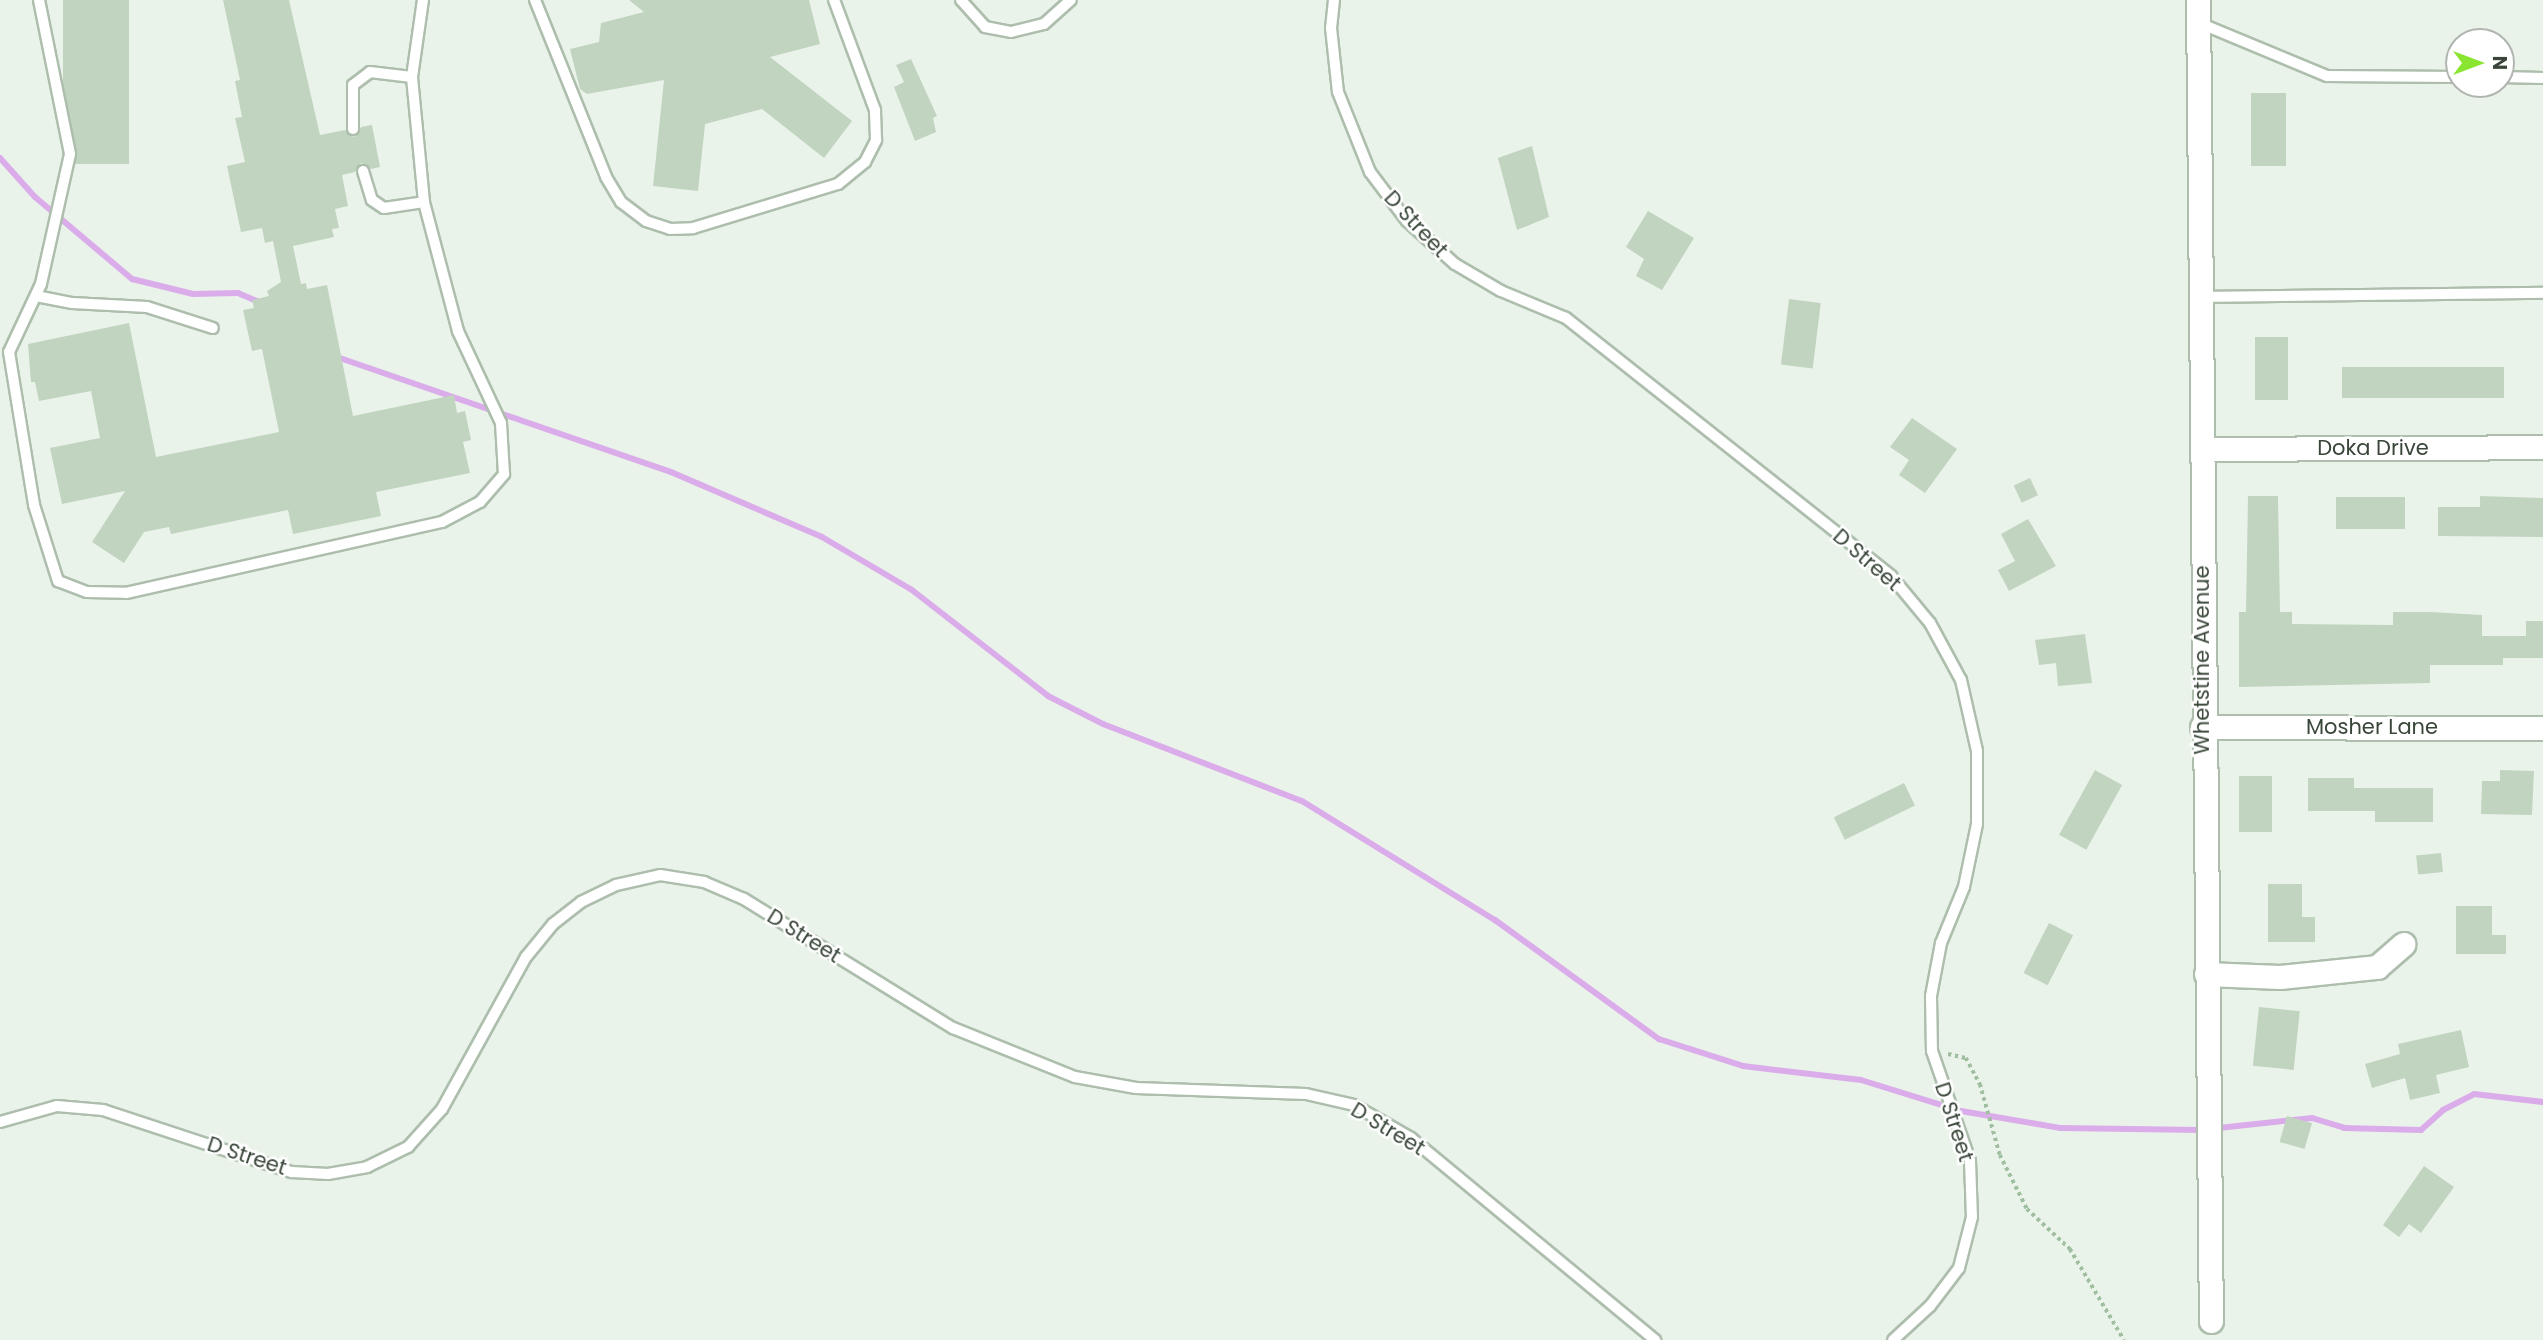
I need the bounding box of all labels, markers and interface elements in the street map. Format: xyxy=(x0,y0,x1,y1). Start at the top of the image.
north arrow xyxy=(2445,28,2515,98)
text: N xyxy=(2486,56,2513,70)
street label: D Street xyxy=(1379,185,1453,263)
street label: Doka Drive xyxy=(2317,435,2429,461)
street label: D Street xyxy=(1828,524,1906,596)
street label: Whetstine Avenue xyxy=(2189,565,2215,755)
street label: Mosher Lane xyxy=(2306,714,2438,740)
street label: D Street xyxy=(763,904,845,968)
street label: D Street xyxy=(1929,1079,1979,1165)
street label: D Street xyxy=(1346,1097,1430,1161)
street label: D Street xyxy=(204,1131,290,1181)

